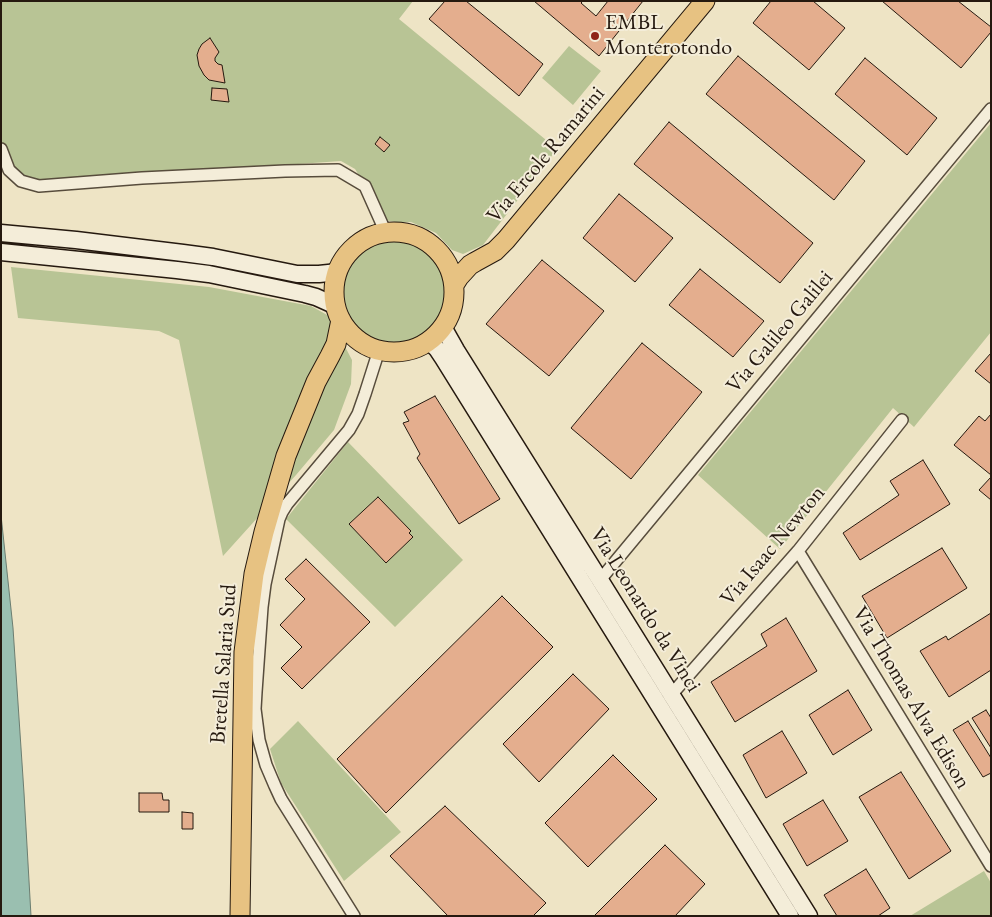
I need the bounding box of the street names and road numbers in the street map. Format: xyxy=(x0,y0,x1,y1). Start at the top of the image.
street label: Via Ercole Ramarini xyxy=(481,81,611,229)
street label: Via Galileo Galilei xyxy=(721,265,839,399)
street label: Via Isaac Newton xyxy=(715,480,831,612)
street label: Via Leonardo da Vinci xyxy=(584,523,706,697)
street label: Bretella Salaria Sud xyxy=(205,583,243,745)
street label: Via Thomas Alva Edison xyxy=(846,602,976,794)

